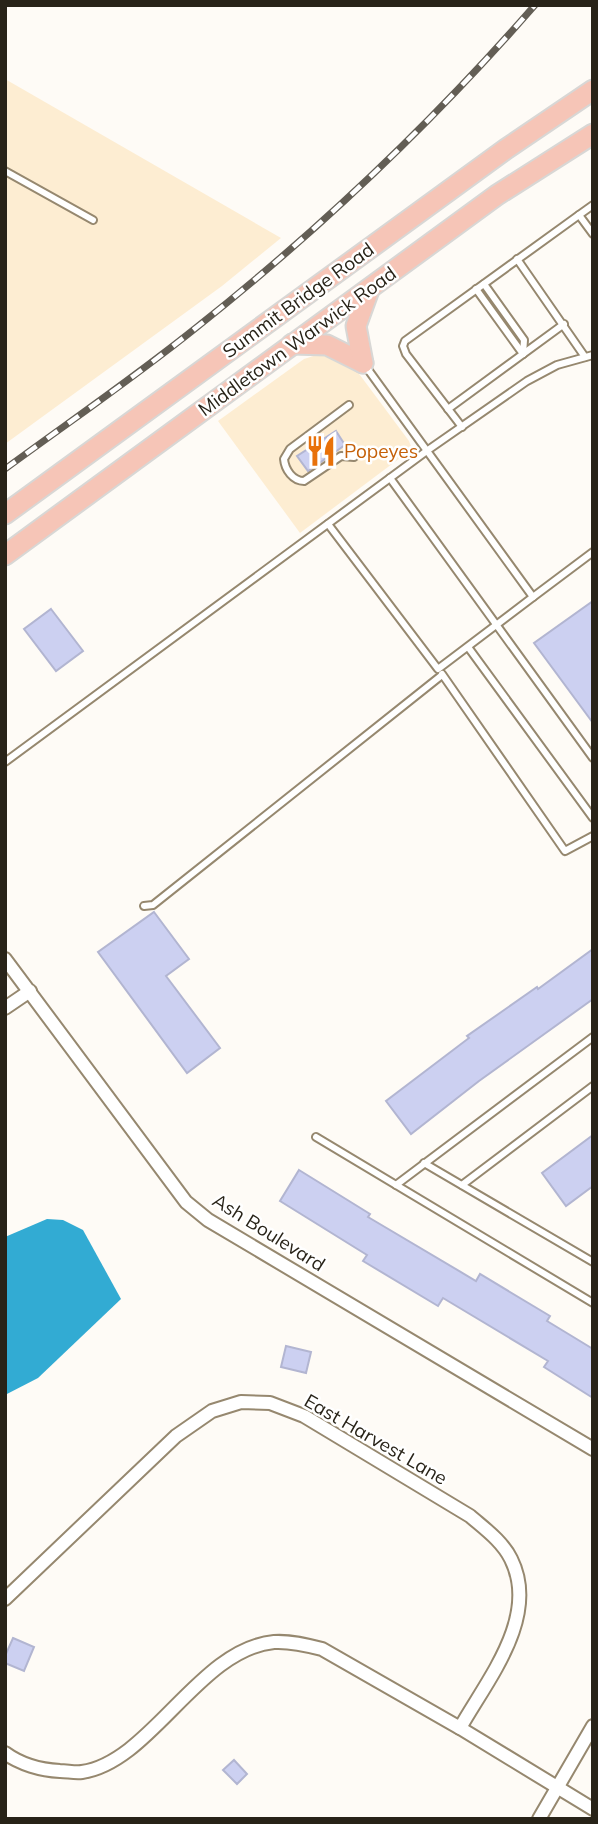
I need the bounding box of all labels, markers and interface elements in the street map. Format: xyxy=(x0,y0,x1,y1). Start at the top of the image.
street label: Summit Bridge Road xyxy=(218,237,378,363)
street label: Middletown Warwick Road xyxy=(193,261,401,421)
restaurant icon: Popeyes xyxy=(304,434,338,468)
place label: Popeyes xyxy=(344,439,418,463)
street label: Ash Boulevard xyxy=(208,1188,330,1276)
street label: East Harvest Lane xyxy=(300,1388,452,1490)

